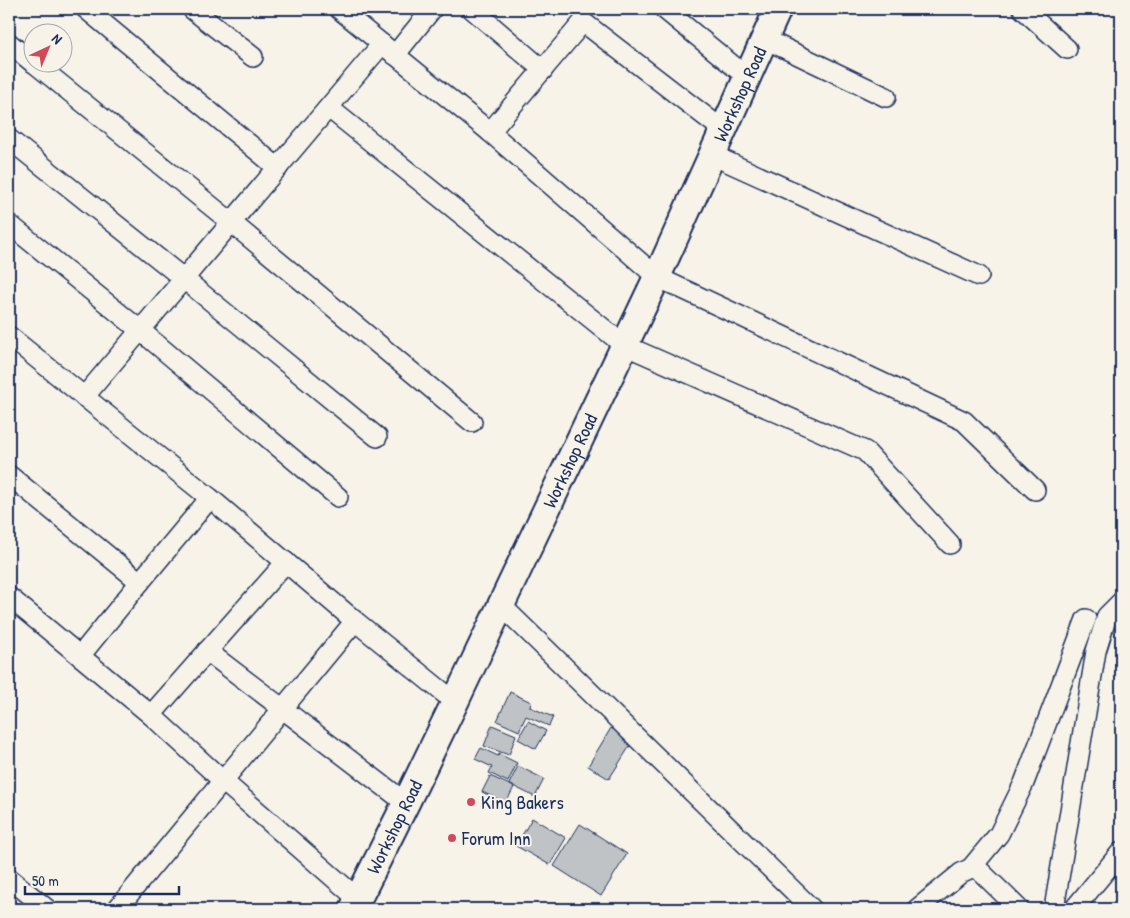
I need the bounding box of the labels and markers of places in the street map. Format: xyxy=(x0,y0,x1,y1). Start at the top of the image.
place label: King Bakers xyxy=(481,789,564,815)
marker: King Bakers xyxy=(465,796,477,808)
place label: Forum Inn xyxy=(461,825,531,851)
marker: Forum Inn xyxy=(446,832,458,844)

